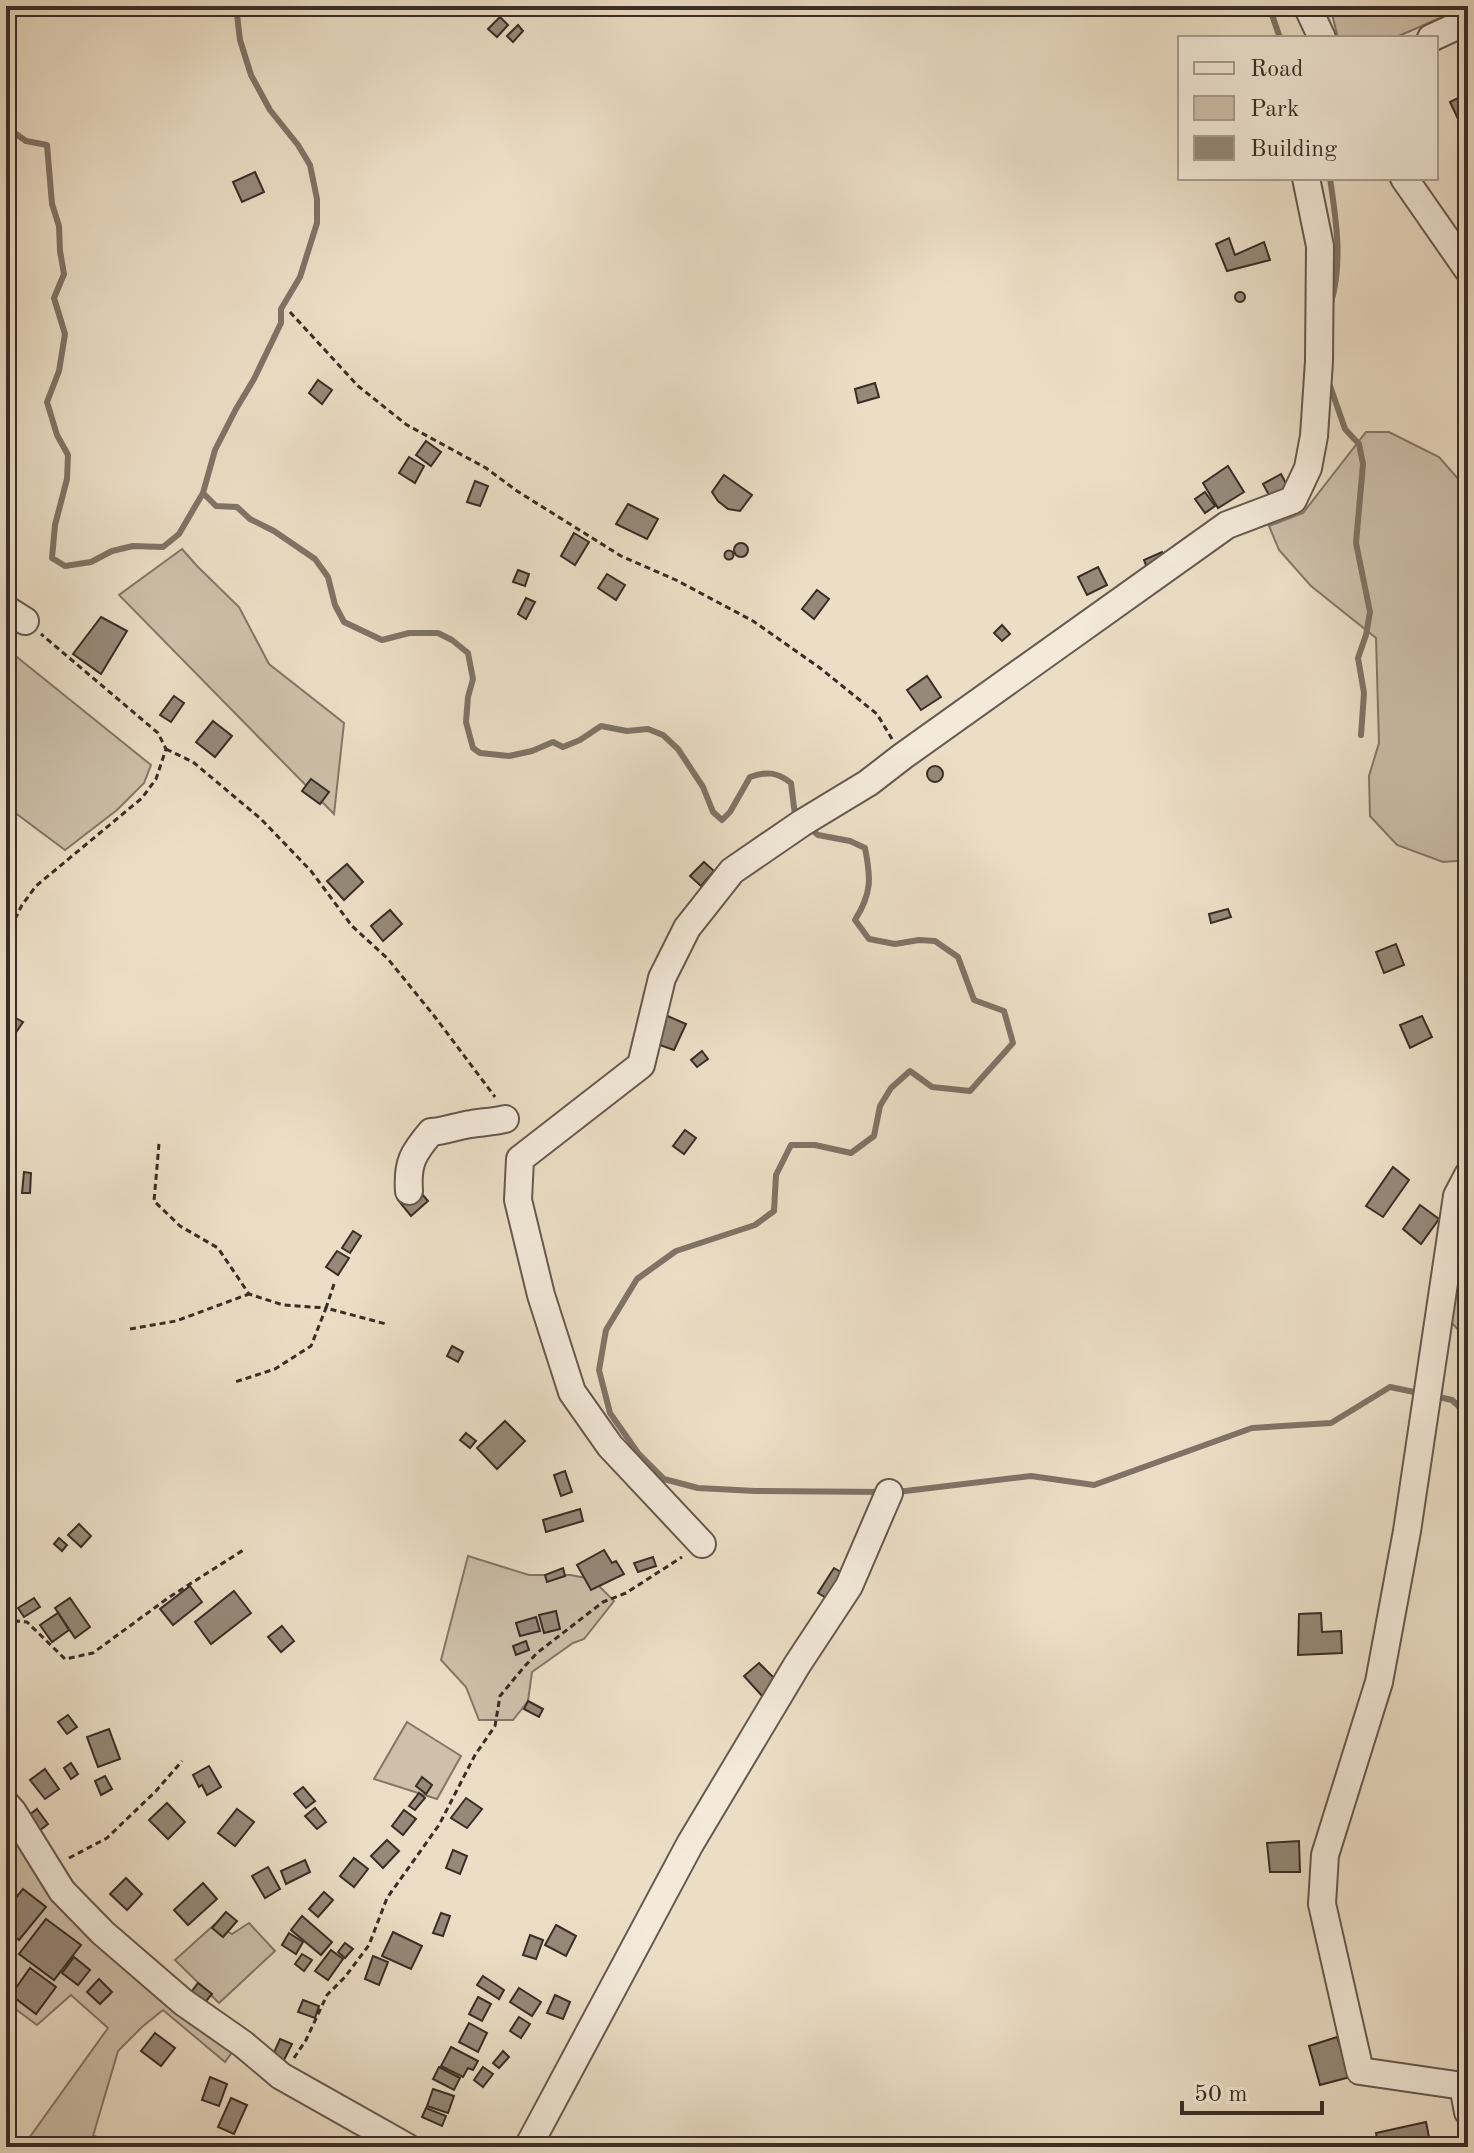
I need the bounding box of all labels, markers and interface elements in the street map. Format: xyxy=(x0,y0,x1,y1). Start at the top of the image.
legend xyxy=(1178,36,1438,180)
text: Road xyxy=(1250,58,1303,82)
text: Park xyxy=(1250,98,1299,122)
text: Building xyxy=(1250,138,1337,162)
scale bar xyxy=(1182,2065,1322,2115)
text: 50 m xyxy=(1194,2083,1248,2107)

